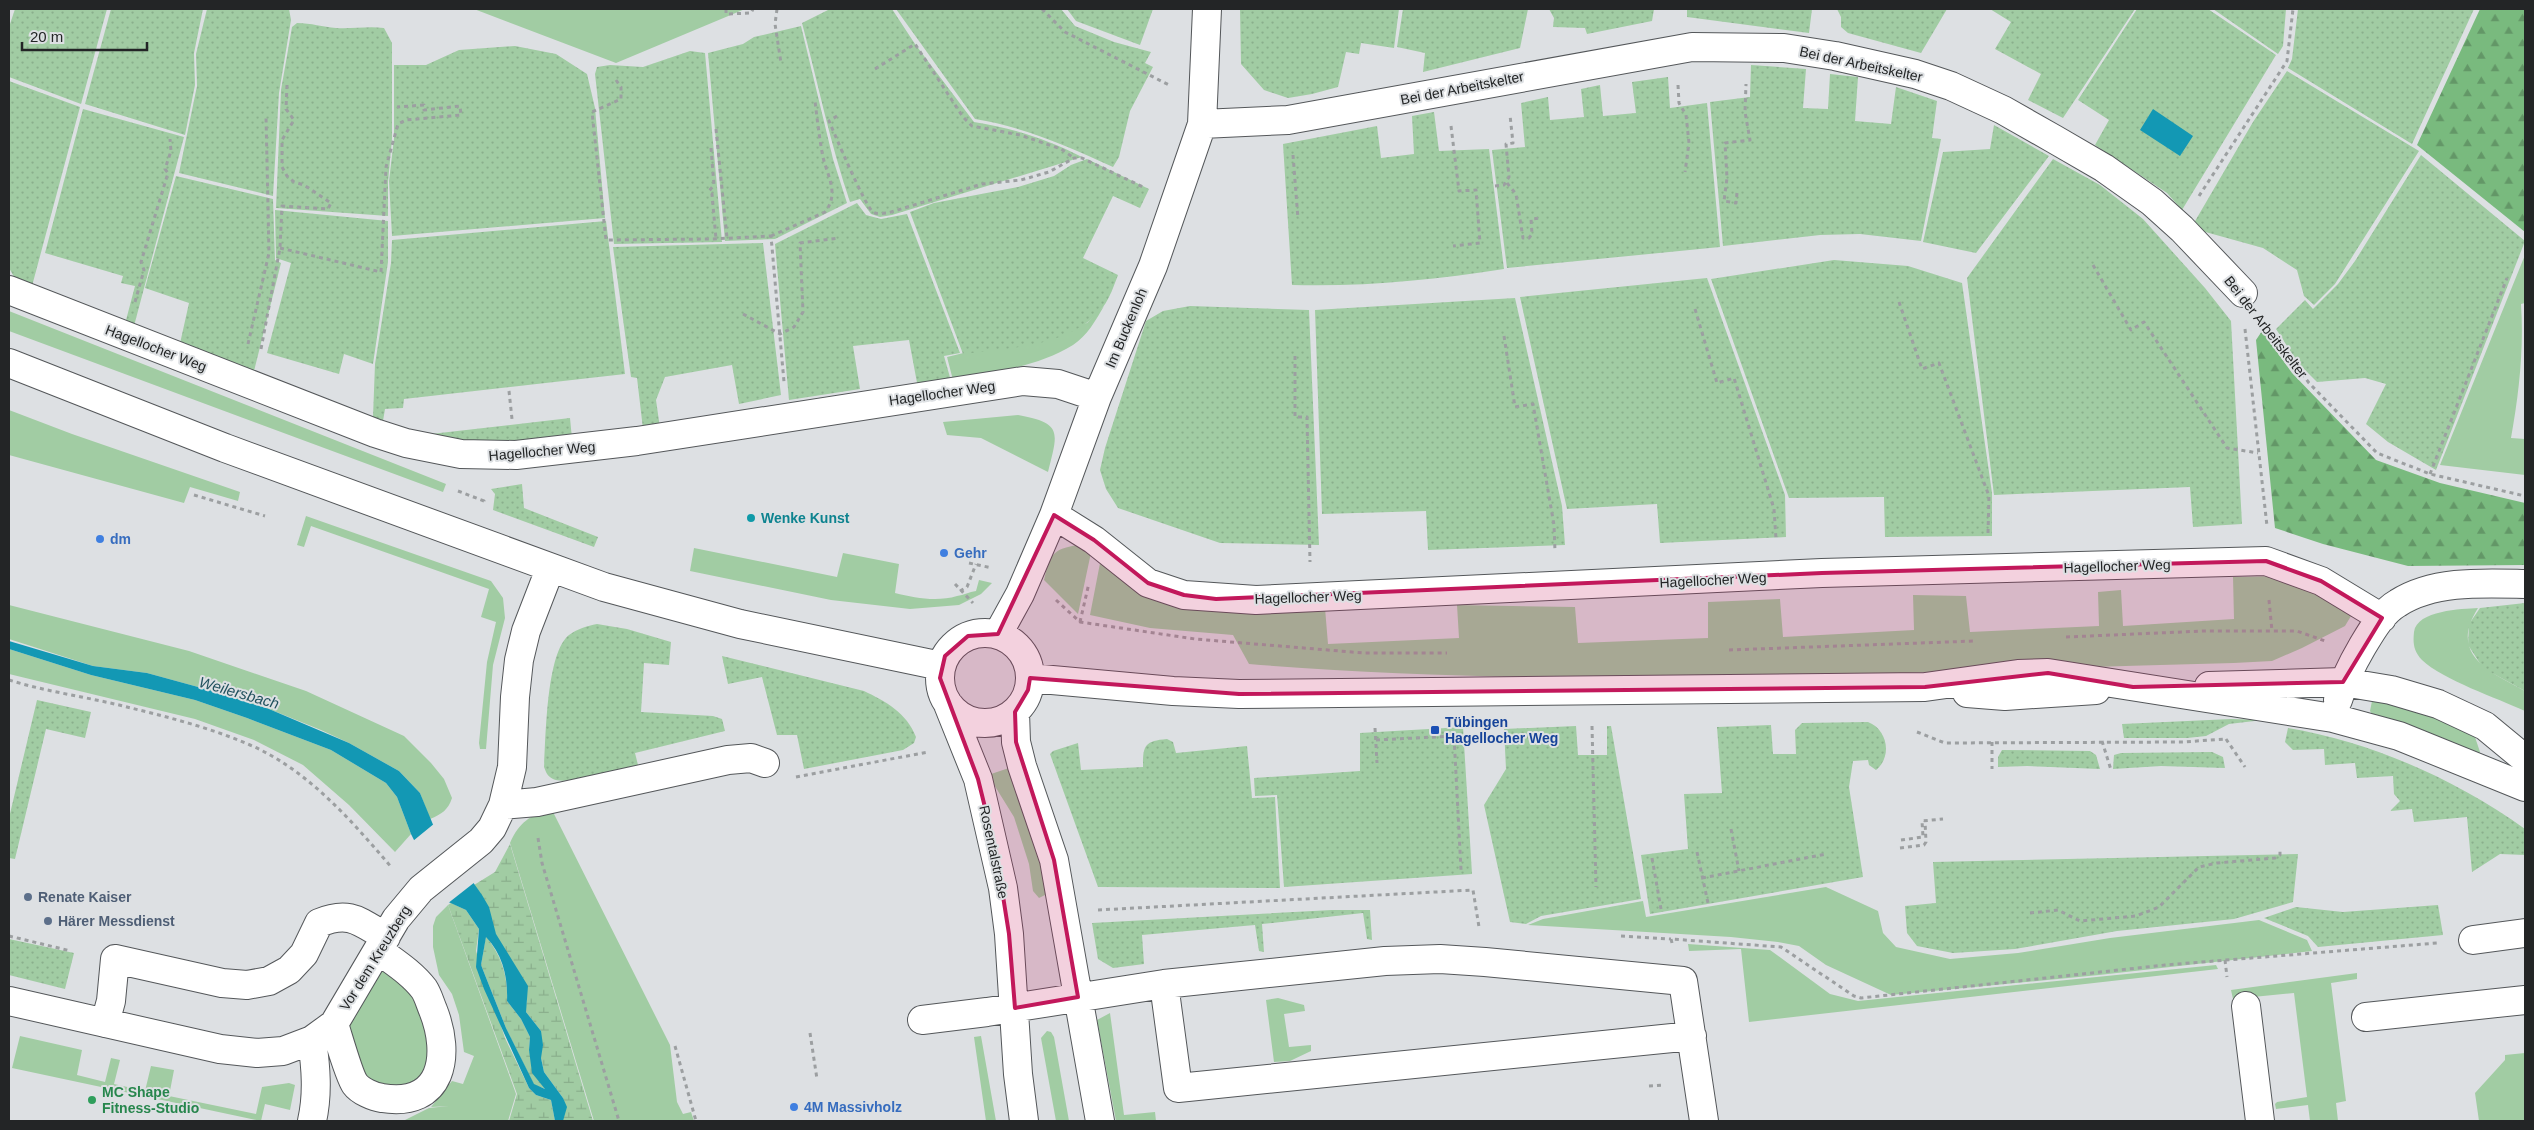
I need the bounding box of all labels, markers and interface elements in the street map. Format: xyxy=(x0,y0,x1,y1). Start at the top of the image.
scale bar xyxy=(22,20,148,52)
text: 20 m xyxy=(30,28,63,45)
street label: Bei der Arbeitskelter xyxy=(1798,43,1924,85)
street label: Bei der Arbeitskelter xyxy=(1399,68,1525,108)
street label: Bei der Arbeitskelter xyxy=(2221,273,2311,382)
street label: Im Buckenloh xyxy=(1102,286,1150,370)
street label: Hagellocher Weg xyxy=(103,321,209,375)
street label: Hagellocher Weg xyxy=(888,378,996,408)
street label: Hagellocher Weg xyxy=(488,438,596,464)
place label: Wenke Kunst xyxy=(761,510,850,526)
marker: Wenke Kunst xyxy=(745,512,757,524)
place label: dm xyxy=(110,531,131,547)
marker: dm xyxy=(94,533,106,545)
place label: Gehr xyxy=(954,545,987,561)
marker: Gehr xyxy=(938,547,950,559)
street label: Hagellocher Weg xyxy=(2063,556,2171,576)
street label: Hagellocher Weg xyxy=(1659,569,1767,591)
street label: Hagellocher Weg xyxy=(1254,587,1362,607)
water label: Weilersbach xyxy=(197,673,281,712)
place label: Tübingen Hagellocher Weg xyxy=(1445,714,1558,746)
marker: Tübingen Hagellocher Weg xyxy=(1429,724,1441,736)
street label: Rosentalstraße xyxy=(976,804,1012,900)
place label: Renate Kaiser xyxy=(38,889,132,905)
marker: Renate Kaiser xyxy=(22,891,34,903)
street label: Vor dem Kreuzberg xyxy=(336,903,414,1013)
place label: Härer Messdienst xyxy=(58,913,175,929)
marker: Härer Messdienst xyxy=(42,915,54,927)
place label: MC Shape Fitness-Studio xyxy=(102,1084,199,1116)
marker: MC Shape Fitness-Studio xyxy=(86,1094,98,1106)
place label: 4M Massivholz xyxy=(804,1099,902,1115)
marker: 4M Massivholz xyxy=(788,1101,800,1113)

